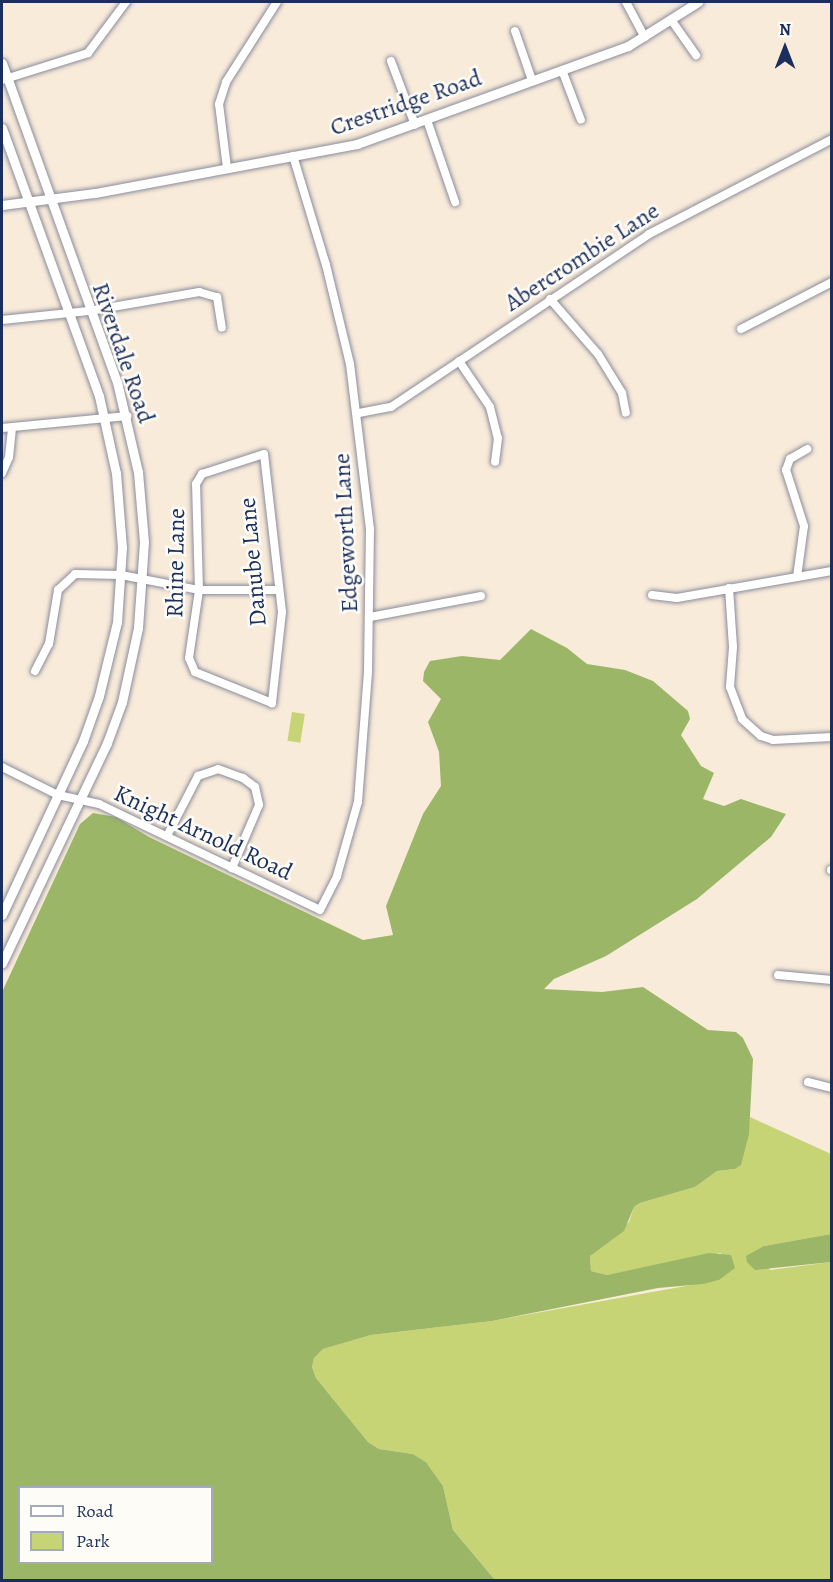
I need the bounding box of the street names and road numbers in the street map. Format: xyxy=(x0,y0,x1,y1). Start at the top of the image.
street label: Crestridge Road xyxy=(327,64,485,142)
street label: Abercrombie Lane xyxy=(499,196,665,318)
street label: Riverdale Road xyxy=(86,279,160,427)
street label: Edgeworth Lane xyxy=(327,453,365,613)
street label: Danube Lane xyxy=(233,496,273,628)
street label: Rhine Lane xyxy=(161,508,191,618)
street label: Knight Arnold Road xyxy=(109,779,297,887)

